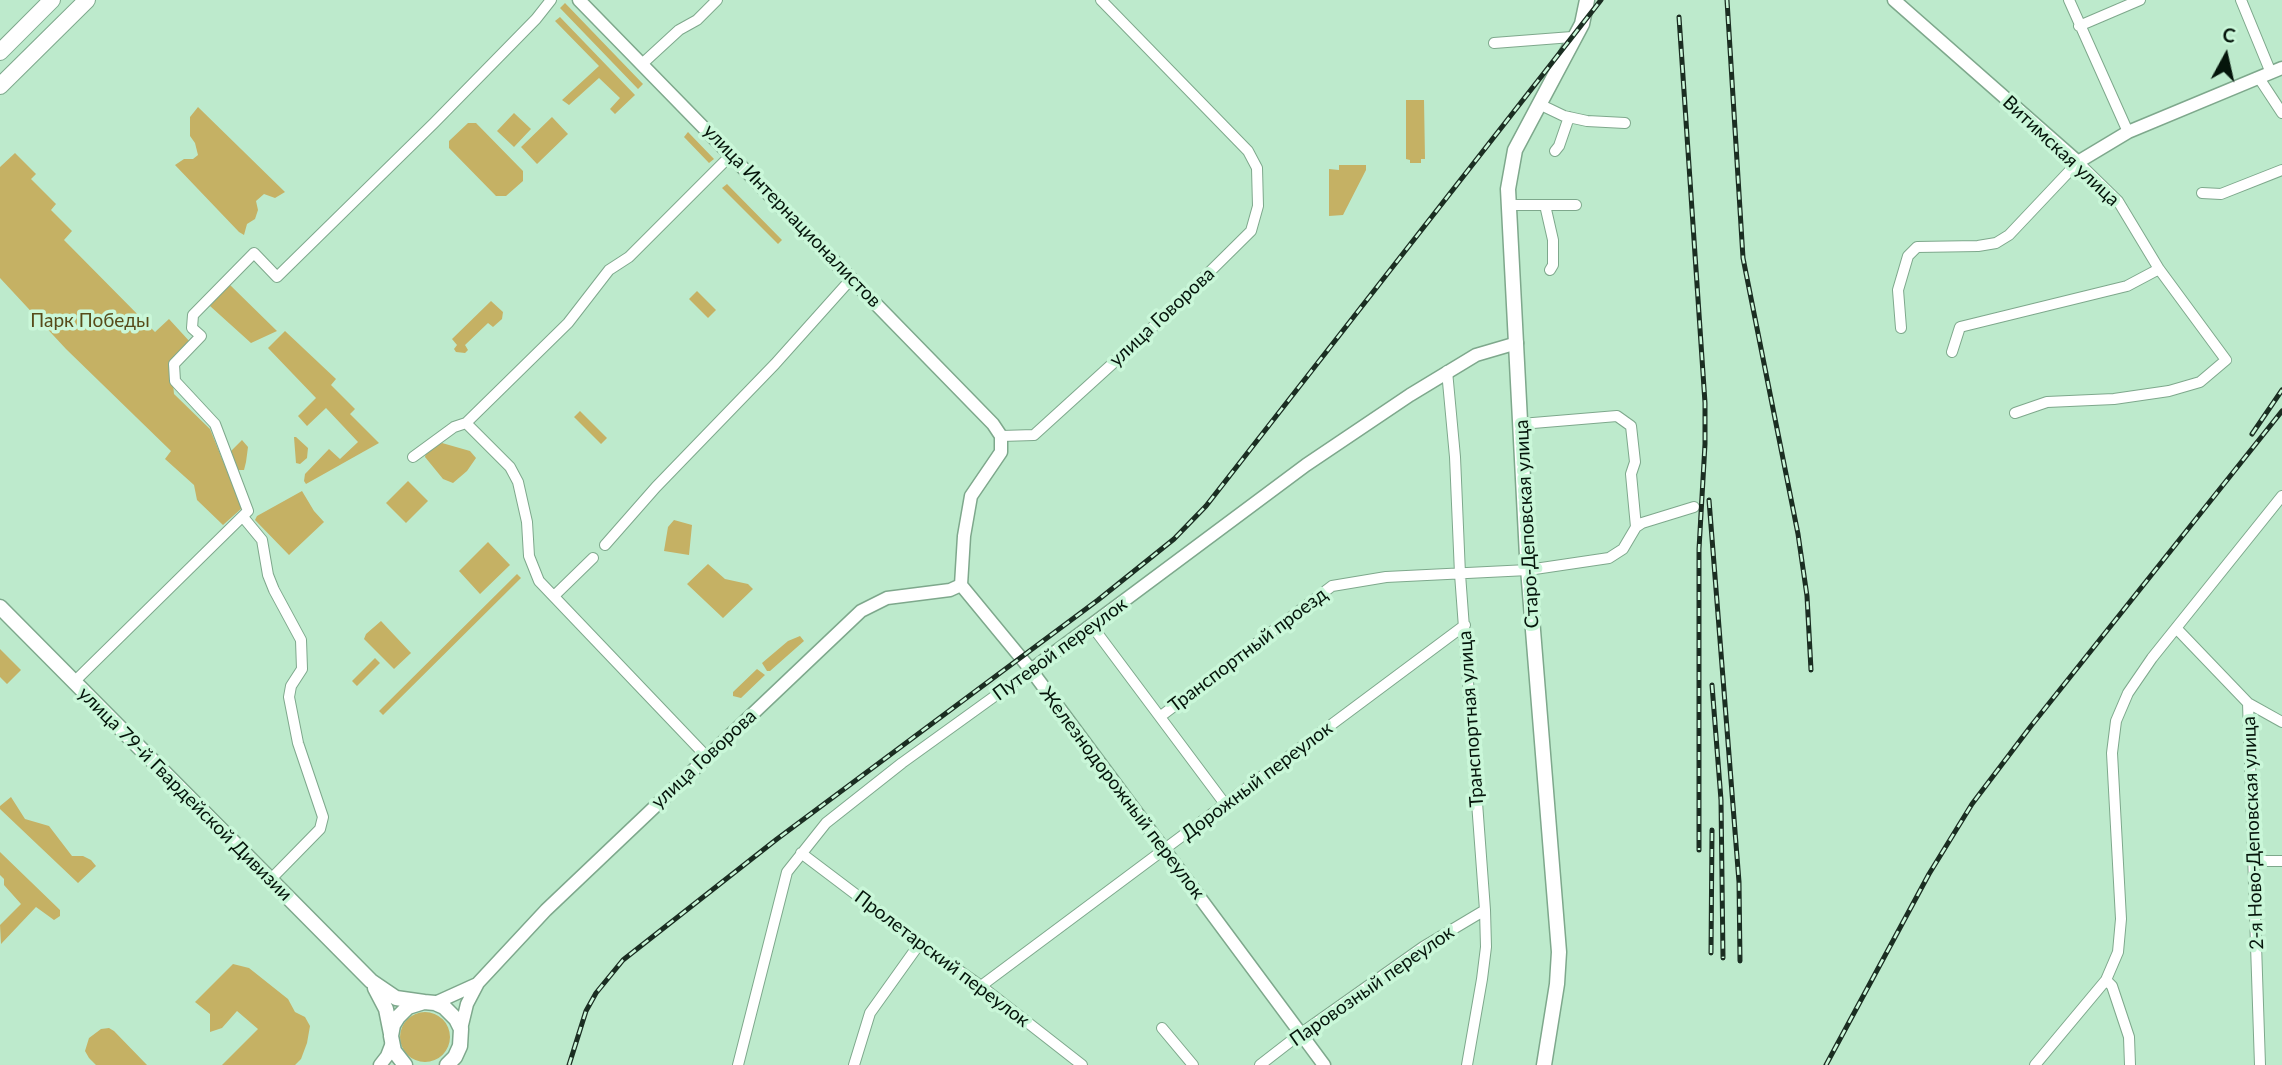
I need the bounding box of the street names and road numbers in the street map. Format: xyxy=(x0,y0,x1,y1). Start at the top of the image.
street label: Витимская улица xyxy=(1998,91,2124,211)
street label: улица Интернационалистов xyxy=(698,120,886,312)
street label: улица Говорова xyxy=(1105,263,1219,371)
street label: Старо-Деповская улица xyxy=(1510,419,1544,629)
street label: Транспортный проезд xyxy=(1164,583,1332,717)
street label: Путевой переулок xyxy=(988,593,1132,705)
street label: Транспортная улица xyxy=(1453,630,1489,808)
street label: улица 79-й Гвардейской Дивизии xyxy=(73,682,297,906)
street label: Железнодорожный переулок xyxy=(1035,682,1209,904)
street label: улица Говорова xyxy=(647,705,761,813)
street label: 2-я Ново-Деповская улица xyxy=(2238,716,2268,950)
street label: Дорожный переулок xyxy=(1177,717,1337,845)
street label: Пролетарский переулок xyxy=(850,886,1034,1032)
street label: Паровозный переулок xyxy=(1286,921,1458,1051)

